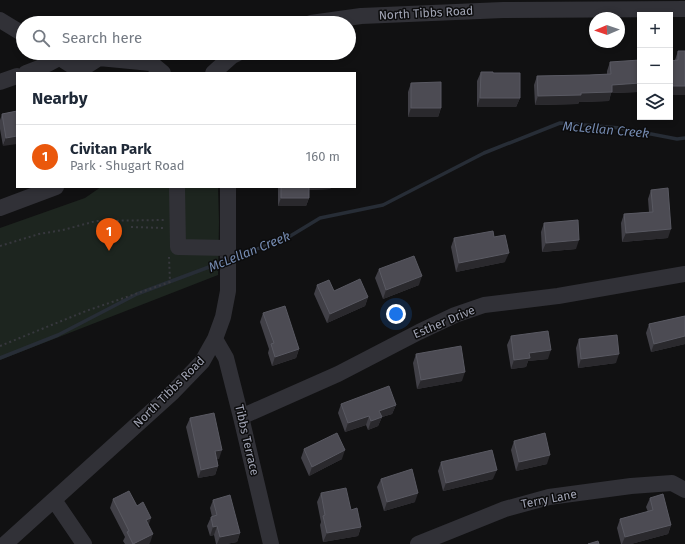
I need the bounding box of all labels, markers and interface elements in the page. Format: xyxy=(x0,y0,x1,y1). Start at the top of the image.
street label: North Tibbs Road xyxy=(378,4,474,22)
north arrow xyxy=(589,12,625,48)
map controls xyxy=(637,12,673,120)
button: + xyxy=(637,12,673,48)
search box xyxy=(16,16,356,60)
icon: search xyxy=(30,27,52,49)
text: Search here xyxy=(62,29,142,47)
button: − xyxy=(637,48,673,84)
button: layers xyxy=(637,84,673,120)
text: Nearby xyxy=(32,88,87,109)
water label: McLellan Creek xyxy=(562,118,650,141)
text: Civitan Park xyxy=(70,140,152,158)
text: 1 xyxy=(42,149,48,164)
text: 160 m xyxy=(306,149,340,164)
text: Park · Shugart Road xyxy=(70,158,185,173)
pin: 1 xyxy=(96,218,122,251)
water label: McLellan Creek xyxy=(206,228,292,275)
street label: Esther Drive xyxy=(411,303,477,341)
your location xyxy=(386,304,406,324)
street label: North Tibbs Road xyxy=(131,354,207,430)
street label: Tibbs Terrace xyxy=(232,403,262,477)
street label: Terry Lane xyxy=(520,487,578,511)

